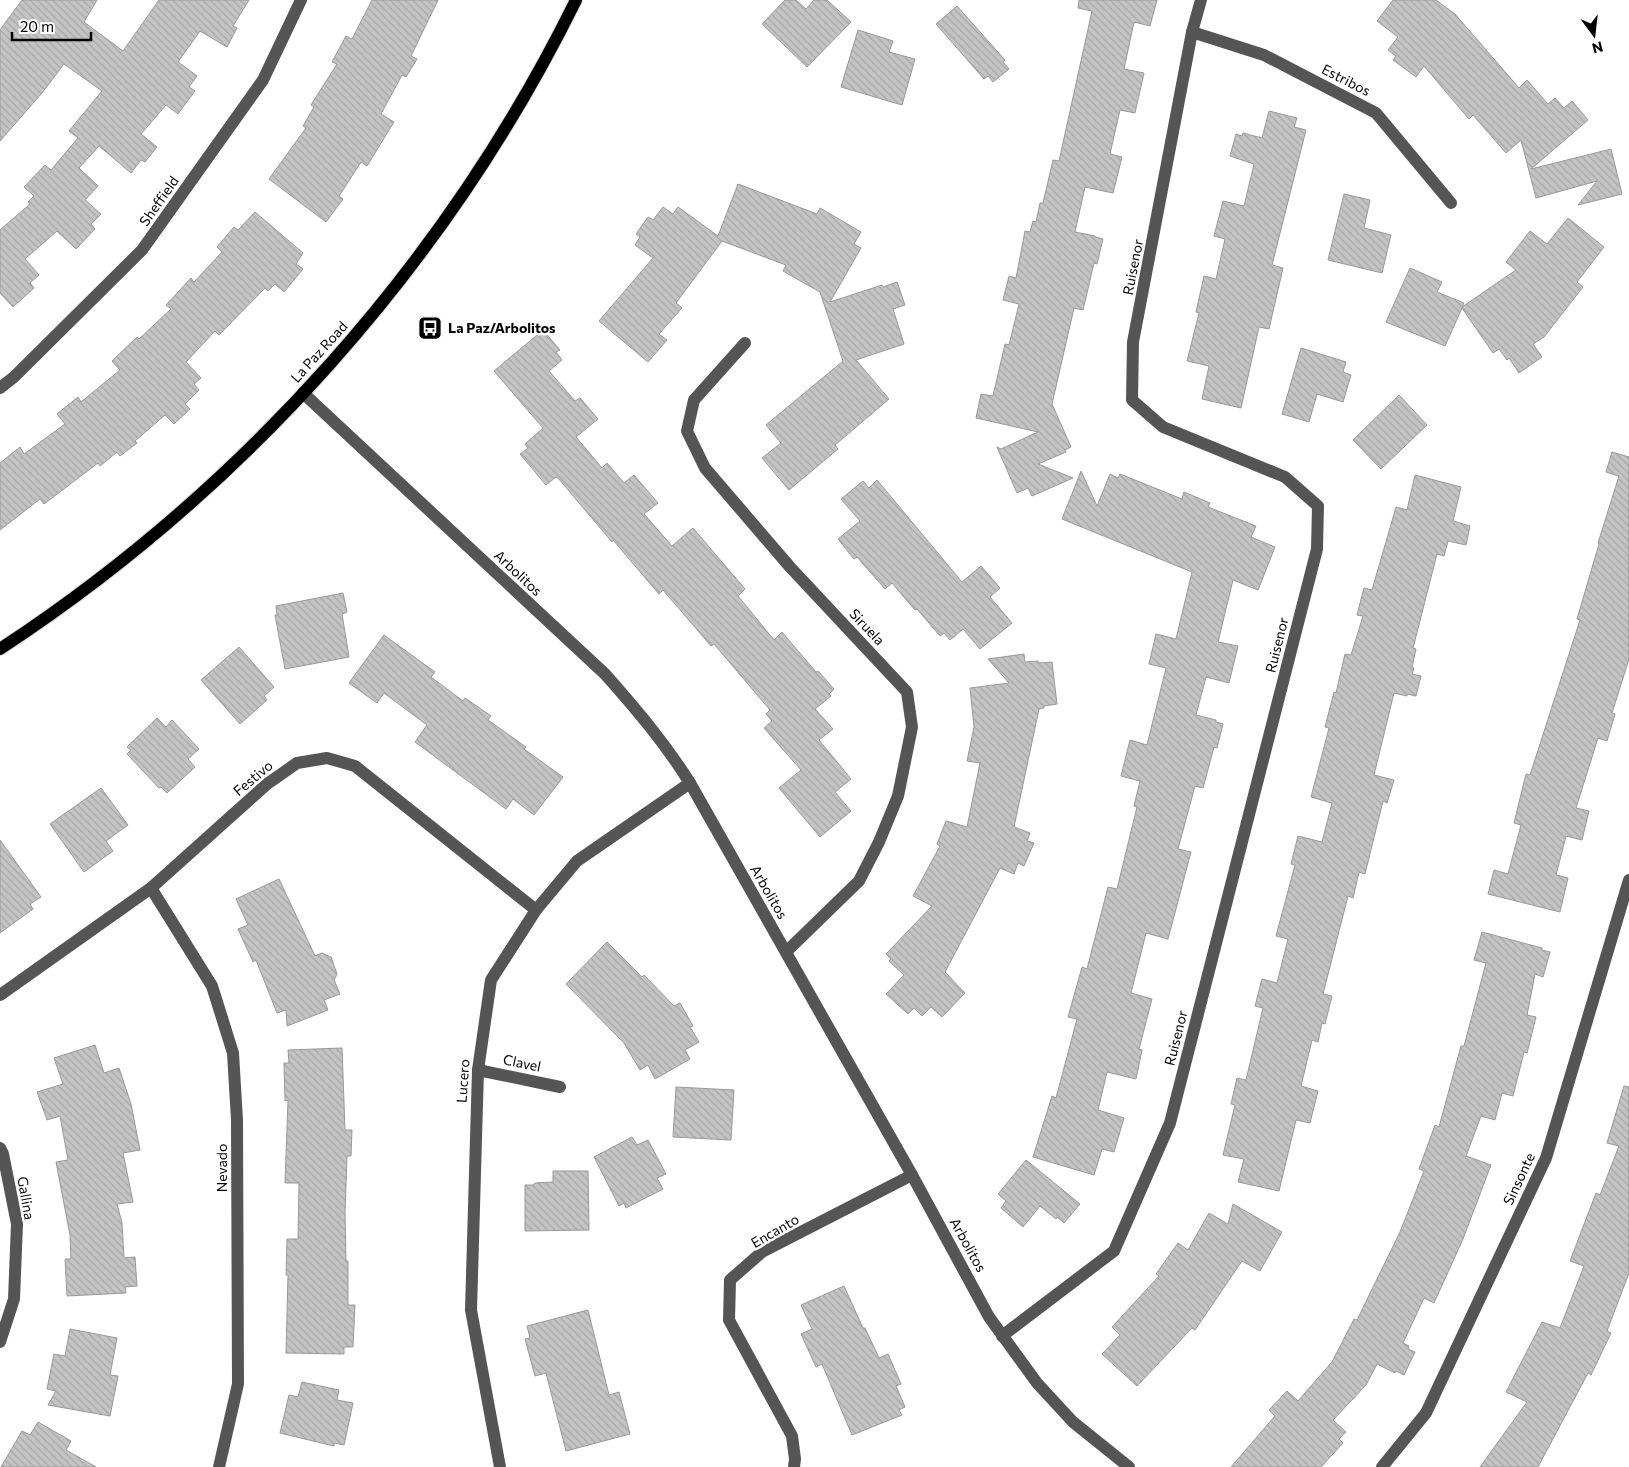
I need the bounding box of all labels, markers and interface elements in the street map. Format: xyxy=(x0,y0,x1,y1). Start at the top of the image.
scale bar xyxy=(12,10,91,42)
north arrow xyxy=(1569,10,1619,60)
text: 20 m xyxy=(20,17,54,35)
text: N xyxy=(1590,38,1605,58)
street label: Estribos xyxy=(1319,60,1373,99)
street label: Sheffield xyxy=(135,173,182,229)
street label: Ruisenor xyxy=(1119,237,1146,296)
bus stop icon: La Paz/Arbolitos xyxy=(417,315,443,341)
street label: La Paz Road xyxy=(287,318,351,386)
place label: La Paz/Arbolitos xyxy=(448,319,556,336)
street label: Arbolitos xyxy=(491,546,546,599)
street label: Siruela xyxy=(846,605,888,648)
street label: Ruisenor xyxy=(1261,615,1292,674)
street label: Festivo xyxy=(230,756,276,799)
street label: Arbolitos xyxy=(747,862,792,922)
street label: Ruisenor xyxy=(1160,1008,1191,1067)
street label: Clavel xyxy=(502,1050,543,1075)
street label: Lucero xyxy=(452,1058,473,1103)
street label: Nevado xyxy=(213,1144,230,1192)
street label: Sinsonte xyxy=(1499,1150,1538,1208)
street label: Gallina xyxy=(14,1175,39,1221)
street label: Encanto xyxy=(748,1210,802,1251)
street label: Arbolitos xyxy=(947,1215,990,1275)

